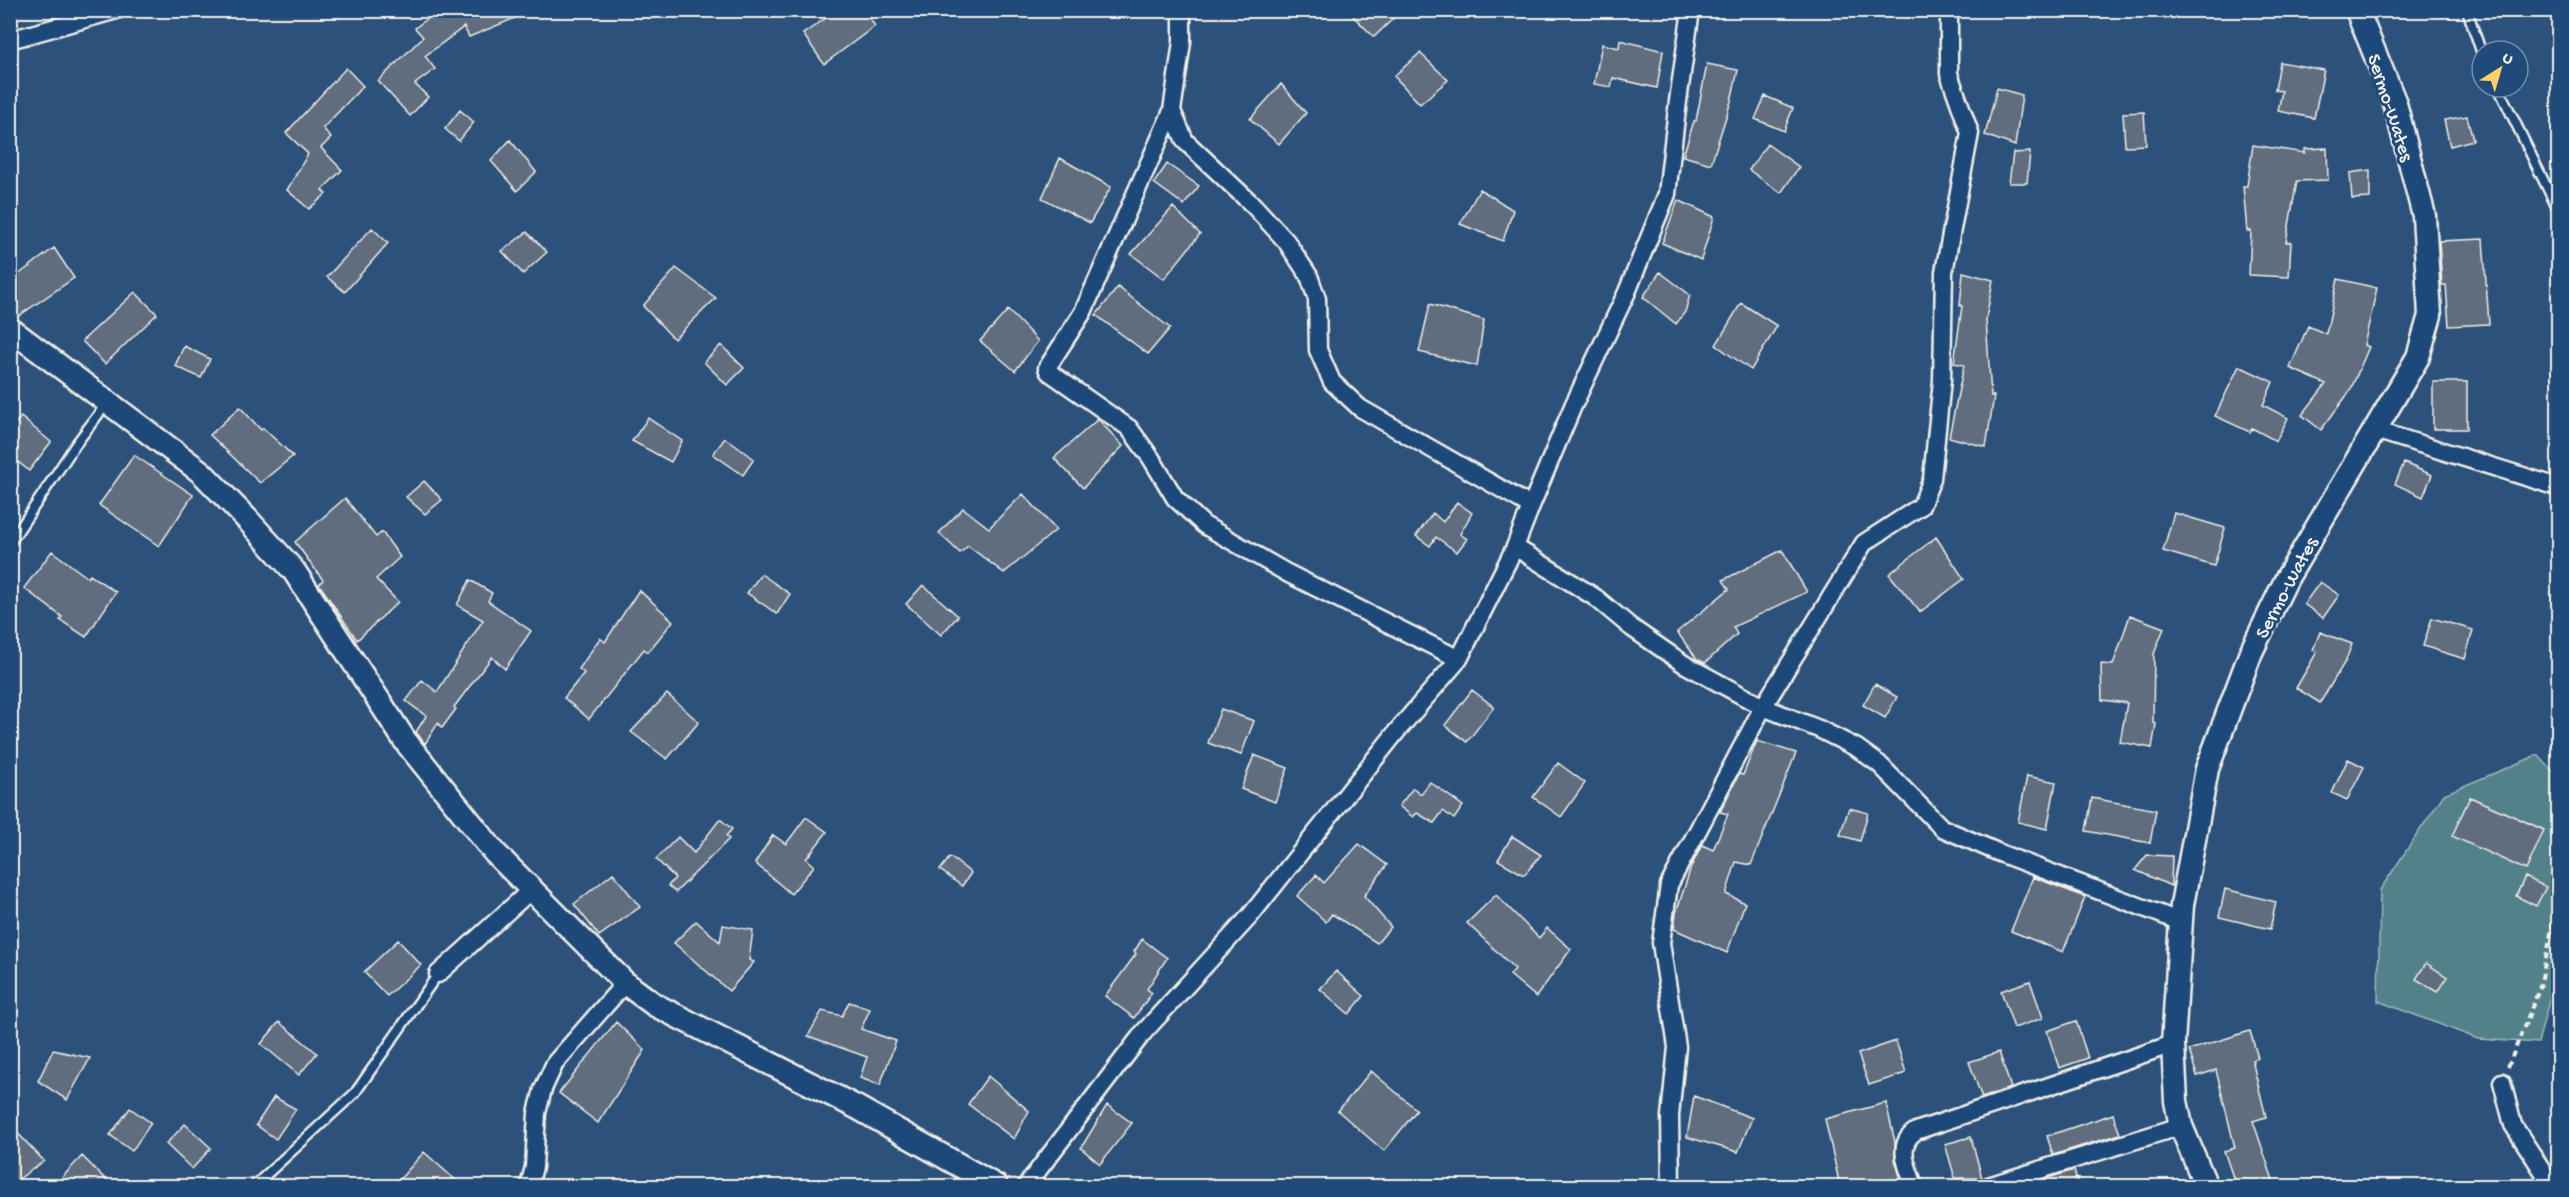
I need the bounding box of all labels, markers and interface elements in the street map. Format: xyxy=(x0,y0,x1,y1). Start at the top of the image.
north arrow xyxy=(2470,39,2530,99)
text: U xyxy=(2498,49,2517,71)
street label: Sermo-Wates xyxy=(2361,52,2417,165)
street label: Sermo-Wates xyxy=(2252,533,2325,643)

